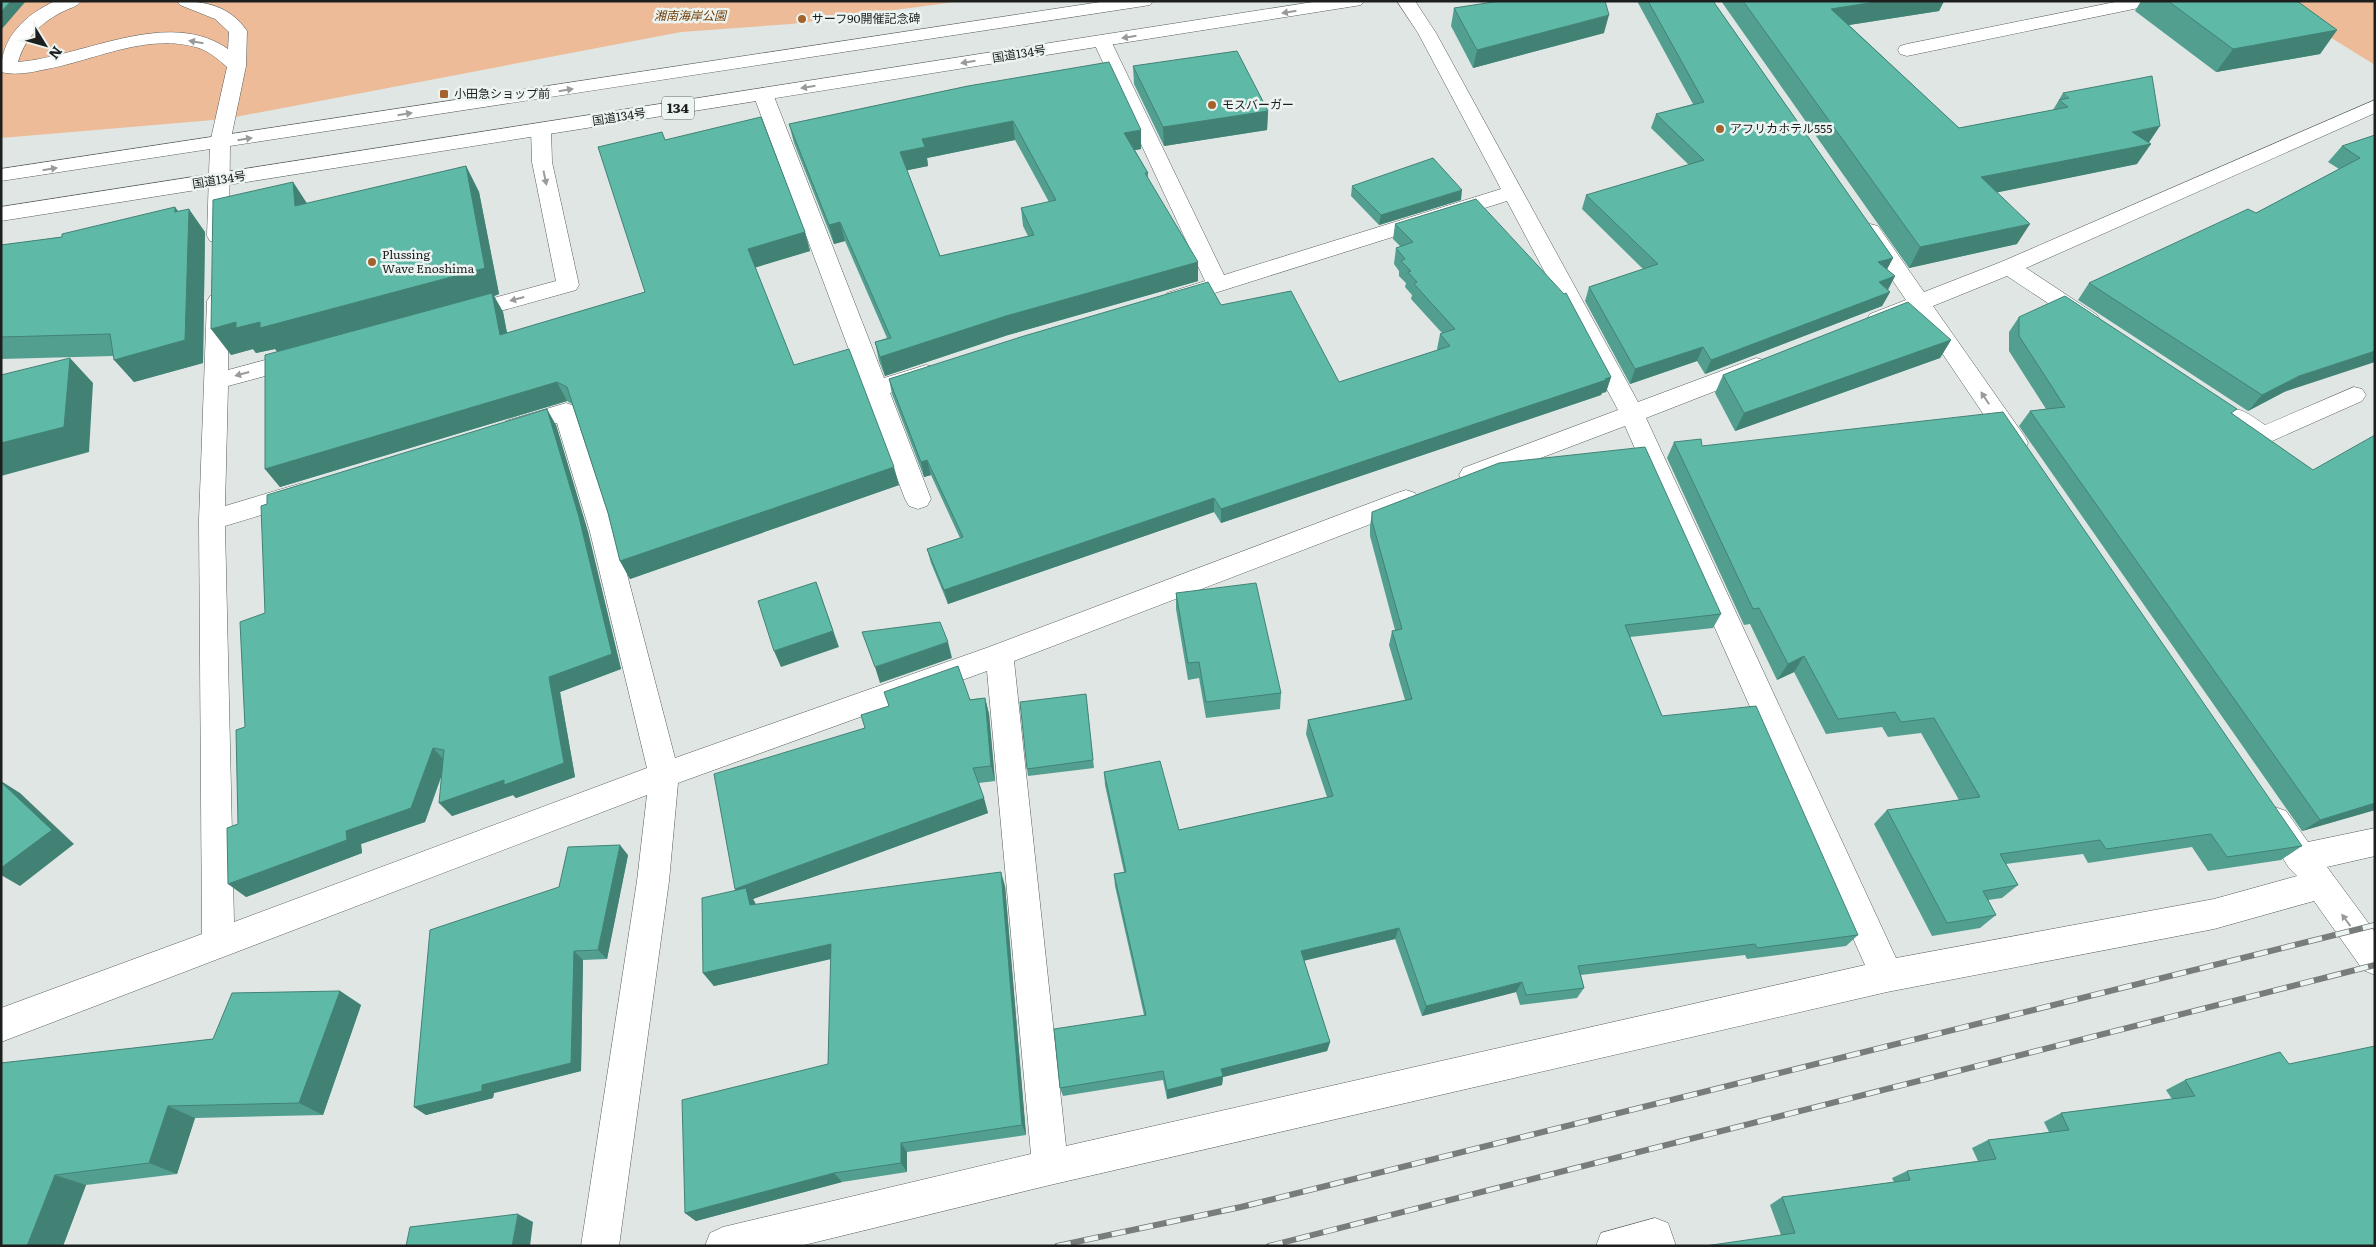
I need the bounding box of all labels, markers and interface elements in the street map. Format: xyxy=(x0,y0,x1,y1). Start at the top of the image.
park label: 湘南海岸公園 xyxy=(654,6,728,24)
one-way arrow xyxy=(1281,8,1297,16)
place label: サーフ90開催記念碑 xyxy=(812,9,921,27)
marker: サーフ90開催記念碑 xyxy=(796,13,808,25)
north arrow xyxy=(20,20,70,70)
one-way arrow xyxy=(1120,33,1136,41)
one-way arrow xyxy=(187,38,203,46)
street label: 国道134号 xyxy=(991,40,1047,66)
text: N xyxy=(45,43,68,64)
one-way arrow xyxy=(960,58,976,66)
place label: 小田急ショップ前 xyxy=(454,84,550,102)
one-way arrow xyxy=(799,84,815,92)
one-way arrow xyxy=(558,85,574,93)
marker: 小田急ショップ前 xyxy=(438,88,450,100)
place label: モスバーガー xyxy=(1222,95,1294,113)
road number: 134 xyxy=(662,96,694,120)
marker: モスバーガー xyxy=(1206,99,1218,111)
street label: 国道134号 xyxy=(591,103,647,129)
one-way arrow xyxy=(398,110,414,118)
place label: アフリカホテル555 xyxy=(1730,119,1832,137)
marker: アフリカホテル555 xyxy=(1714,123,1726,135)
one-way arrow xyxy=(237,135,253,143)
one-way arrow xyxy=(42,164,58,172)
street label: 国道134号 xyxy=(191,166,247,192)
one-way arrow xyxy=(541,170,549,185)
place label: Plussing Wave Enoshima xyxy=(382,245,475,277)
marker: Plussing Wave Enoshima xyxy=(366,256,378,268)
one-way arrow xyxy=(509,295,524,303)
one-way arrow xyxy=(234,371,249,379)
one-way arrow xyxy=(1980,391,1990,404)
one-way arrow xyxy=(2340,914,2351,927)

